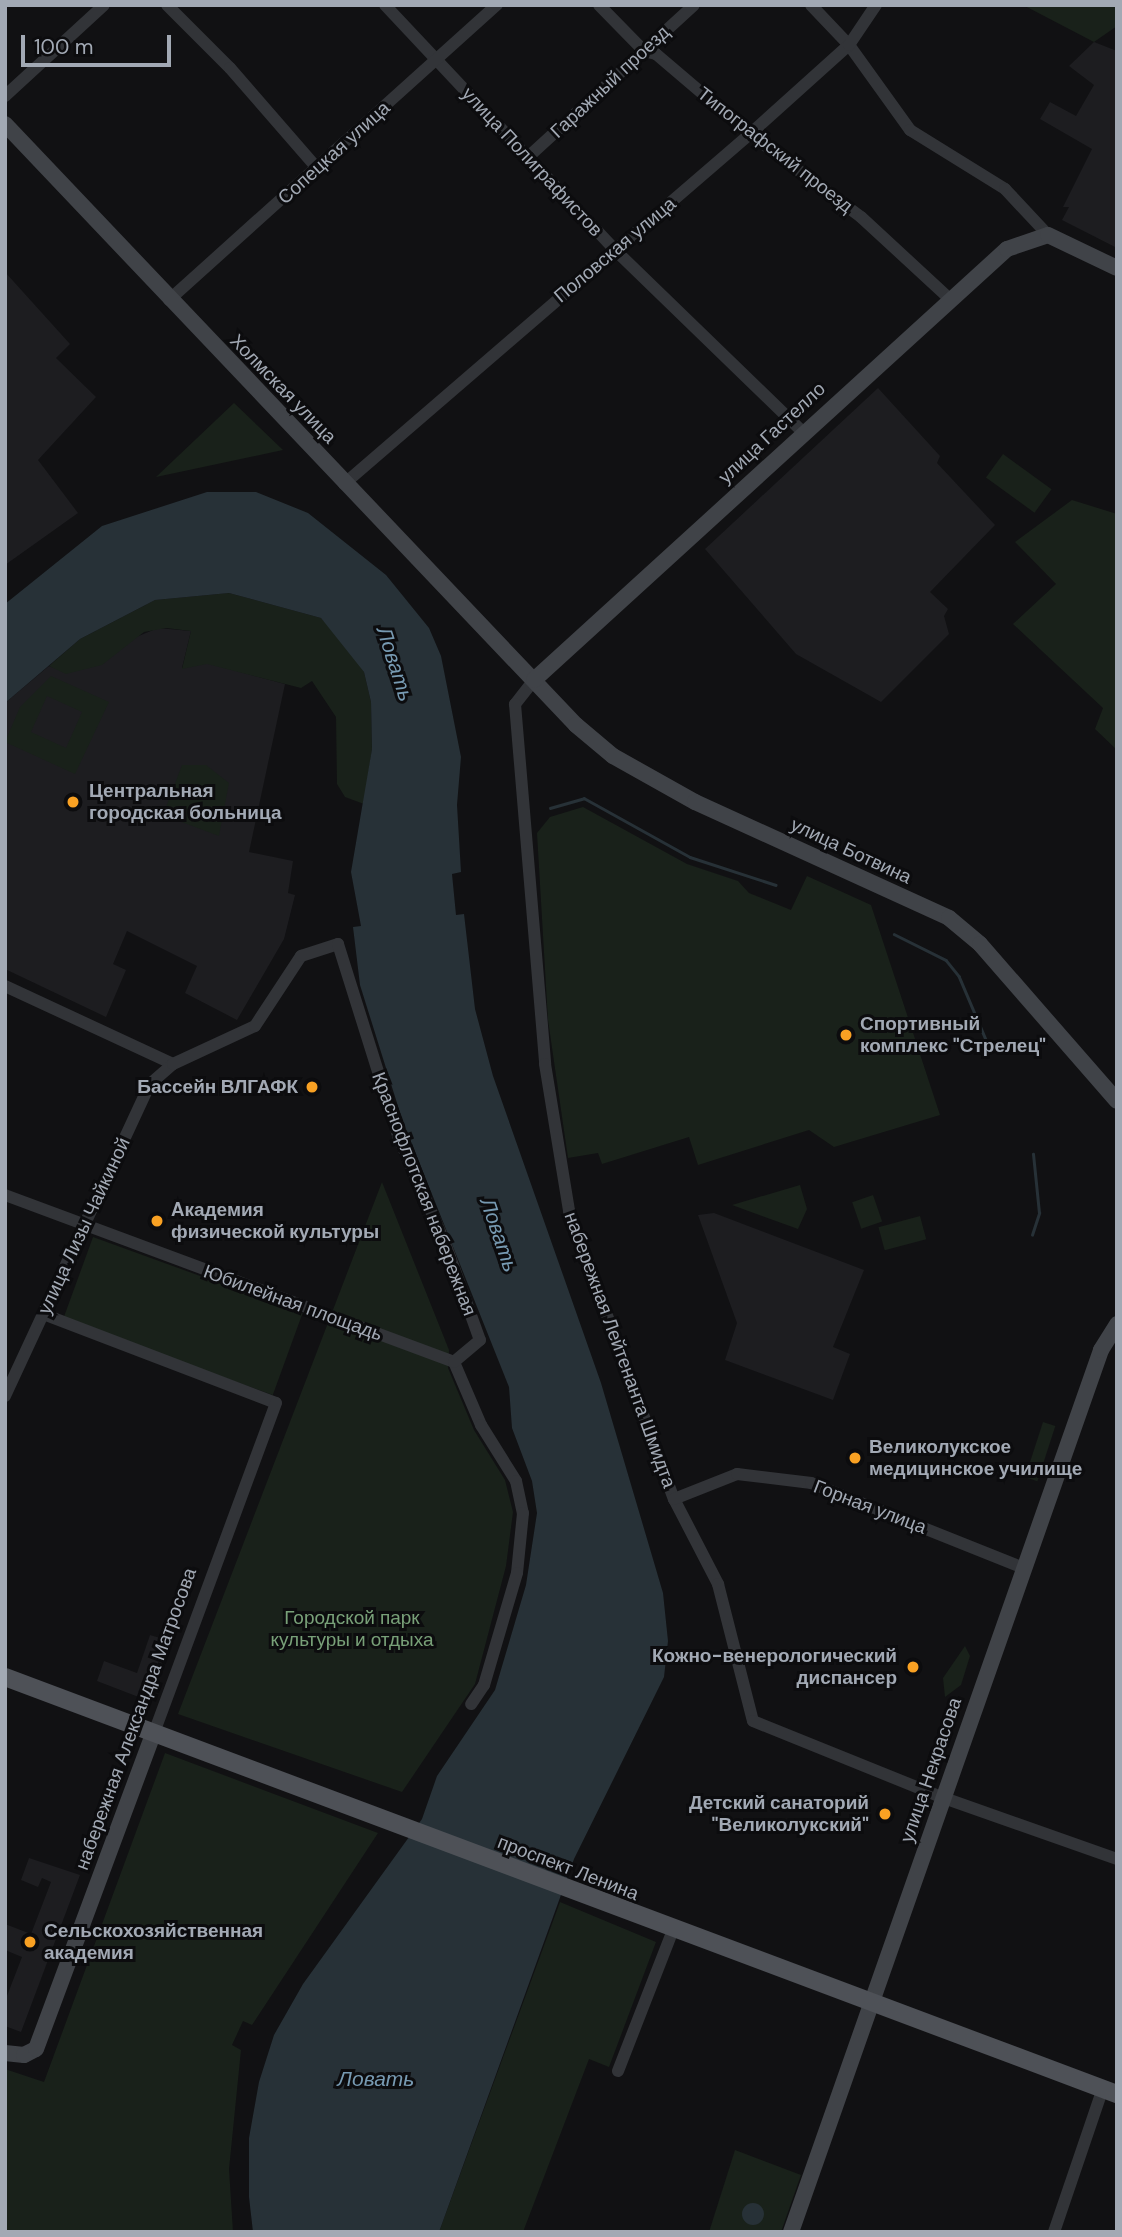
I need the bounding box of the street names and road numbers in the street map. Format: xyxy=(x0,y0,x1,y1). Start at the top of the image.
street label: Гаражный проезд xyxy=(546,21,674,143)
street label: Типографский проезд xyxy=(693,82,857,218)
street label: улица Полиграфистов xyxy=(457,83,607,241)
street label: Сопецкая улица xyxy=(273,97,395,209)
street label: Половская улица xyxy=(549,192,681,308)
street label: Холмская улица xyxy=(225,330,341,448)
street label: улица Гастелло xyxy=(714,378,830,488)
street label: улица Ботвина xyxy=(787,813,915,889)
street label: Краснофлотская набережная xyxy=(367,1069,481,1319)
street label: улица Лизы Чайкиной xyxy=(33,1134,135,1318)
street label: набережная Лейтенанта Шмидта xyxy=(559,1209,681,1491)
street label: Юбилейная площадь xyxy=(200,1260,386,1346)
street label: Горная улица xyxy=(810,1475,930,1539)
street label: набережная Александра Матросова xyxy=(71,1565,201,1873)
street label: улица Некрасова xyxy=(896,1695,966,1845)
street label: проспект Ленина xyxy=(494,1831,642,1905)

